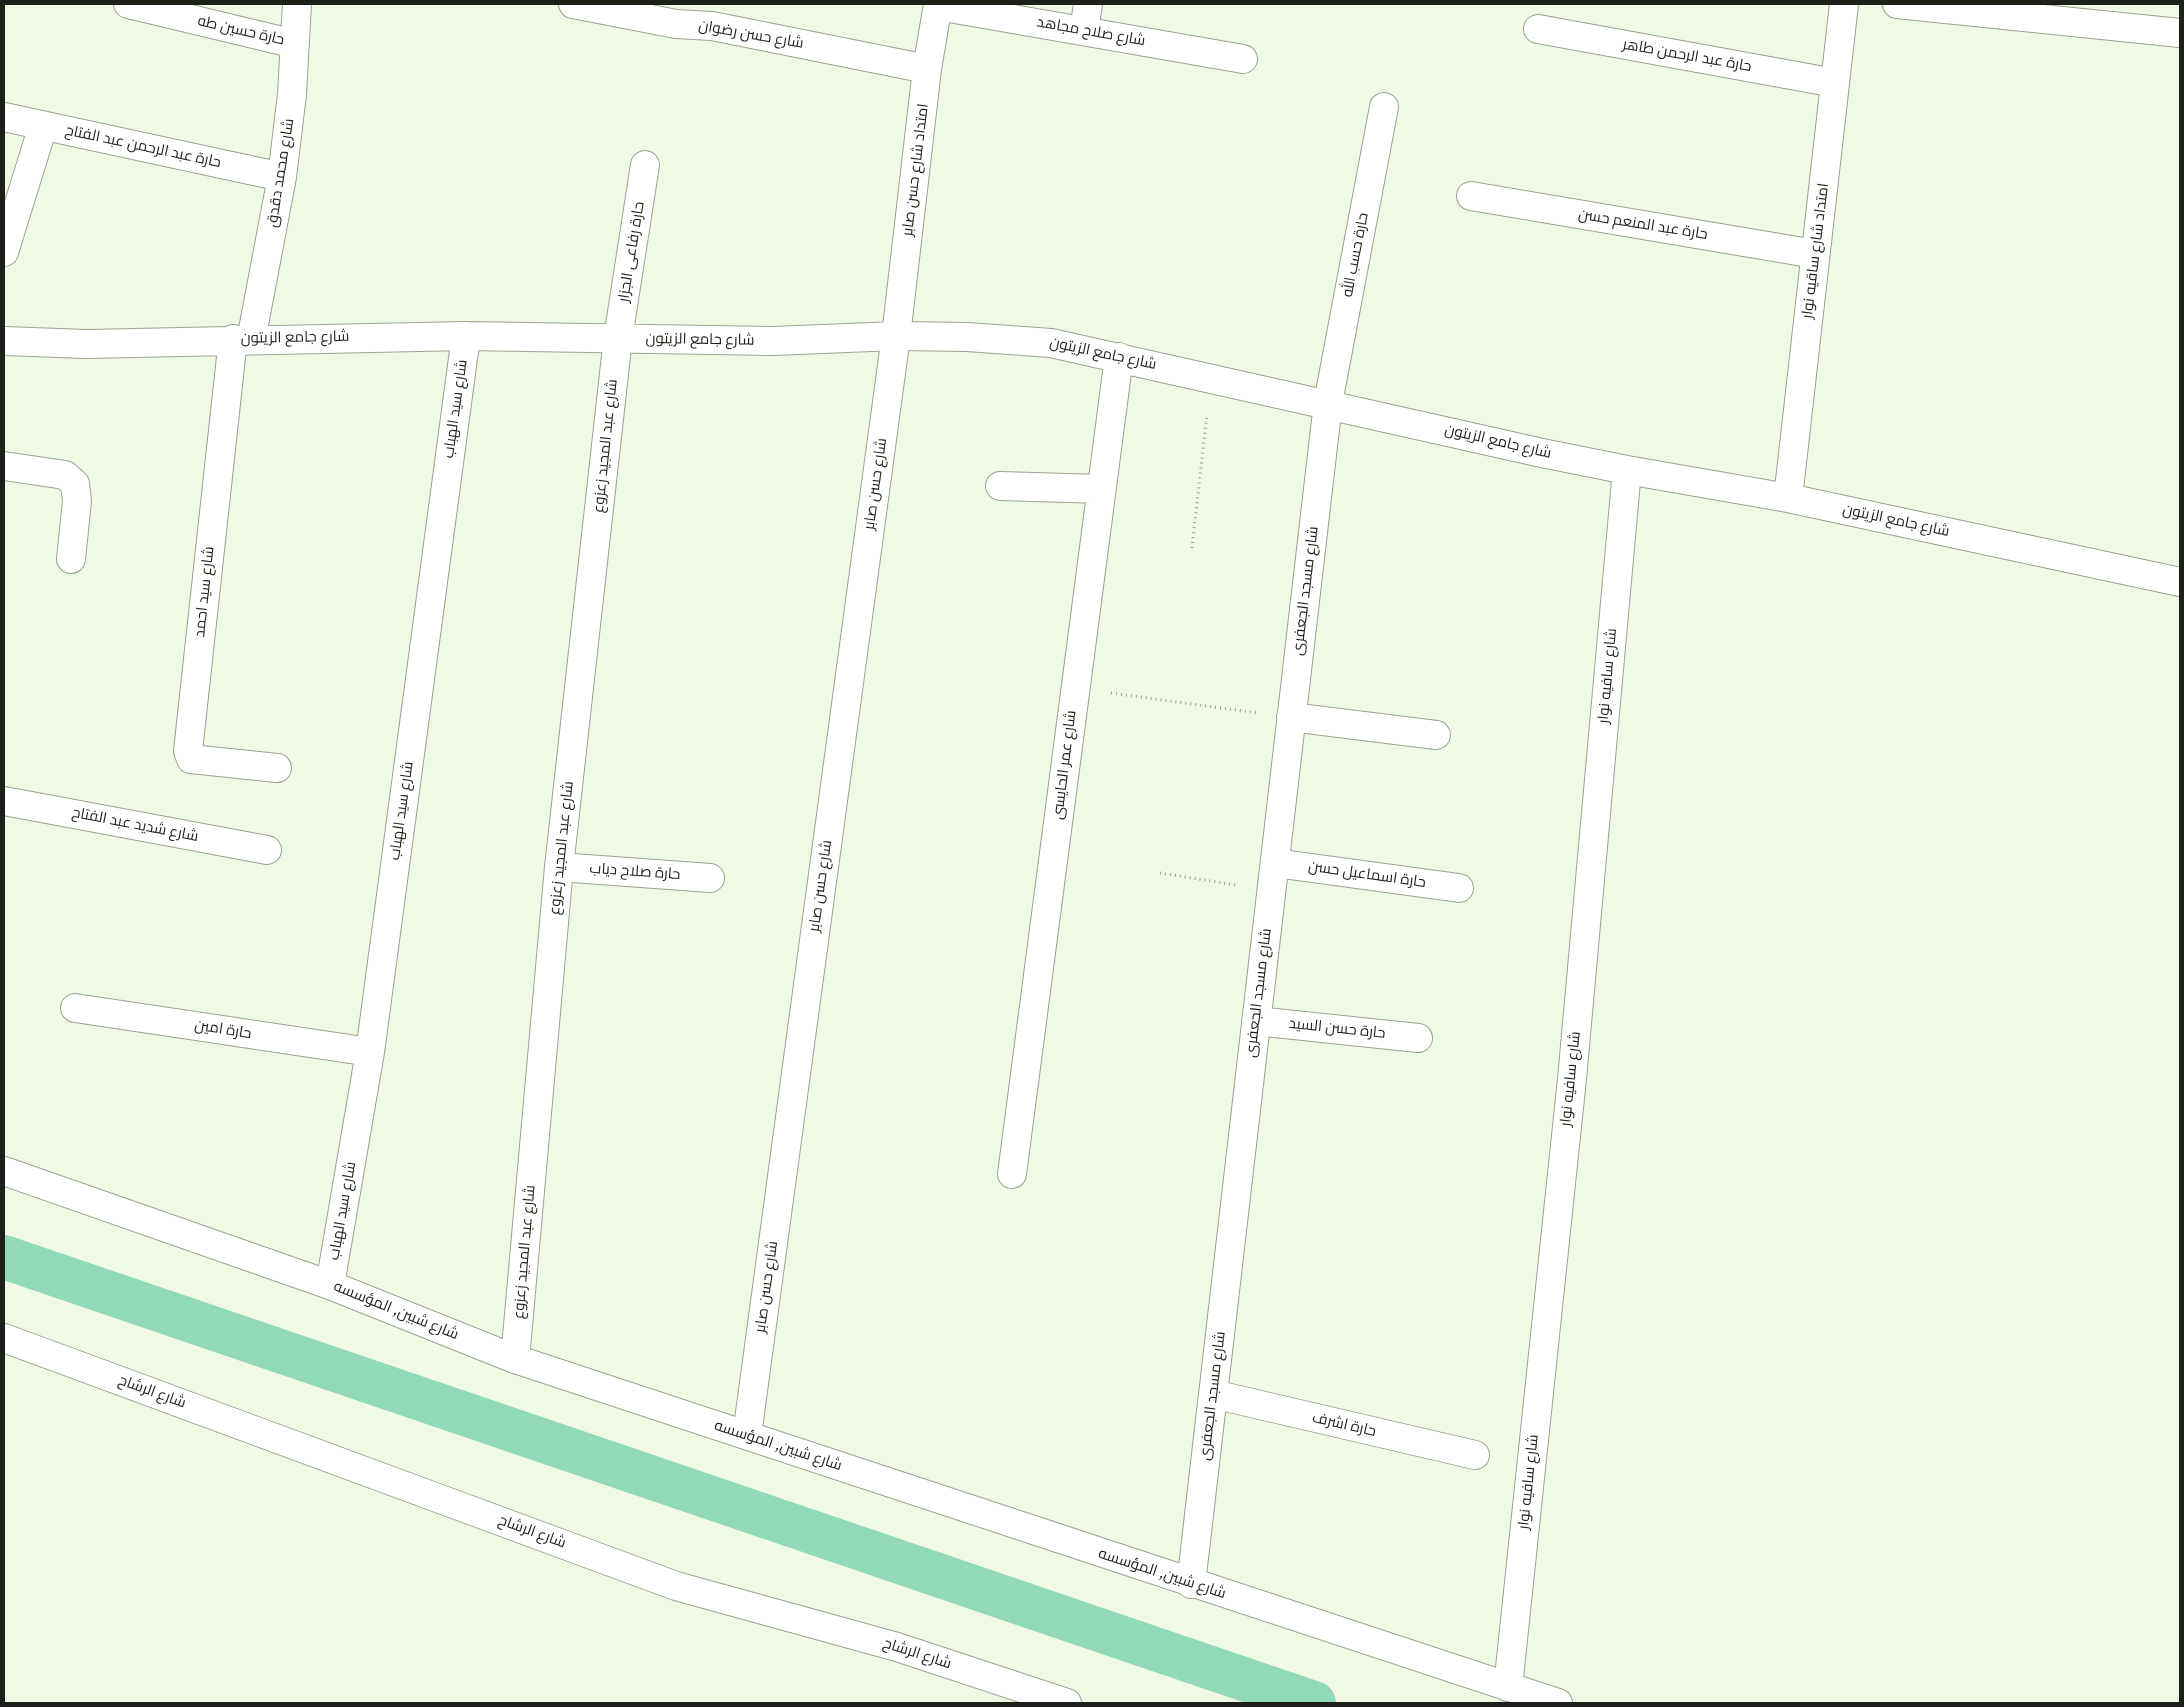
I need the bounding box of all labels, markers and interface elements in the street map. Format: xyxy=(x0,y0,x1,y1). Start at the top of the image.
street label: حارة حسين طه xyxy=(196,12,286,50)
street label: شارع صلاح مجاهد xyxy=(1035,14,1147,50)
street label: شارع حسن رضوان xyxy=(697,17,805,53)
street label: حارة عبد الرحمن طاهر xyxy=(1621,36,1753,76)
street label: امتداد شارع حسن صابر xyxy=(899,103,933,237)
street label: شارع محمد دقدق xyxy=(263,117,299,229)
street label: حارة عبد الرحمن عبد الفتاح xyxy=(63,122,223,172)
street label: امتداد شارع ساقيه نوار xyxy=(1799,182,1833,320)
street label: حارة رفاعى الجزار xyxy=(615,200,649,304)
street label: حارة عبد المنعم حسن xyxy=(1577,206,1709,244)
street label: حارة حسب الله xyxy=(1339,211,1373,299)
street label: شارع جامع الزيتون xyxy=(240,328,350,348)
street label: شارع جامع الزيتون xyxy=(645,330,755,350)
street label: شارع جامع الزيتون xyxy=(1048,334,1158,374)
street label: شارع سيد الهباب xyxy=(440,358,472,460)
street label: شارع عبد المجيد زعزوع xyxy=(590,378,622,514)
street label: شارع جامع الزيتون xyxy=(1443,421,1553,463)
street label: شارع حسن صابر xyxy=(861,437,891,531)
street label: شارع جامع الزيتون xyxy=(1841,501,1951,541)
street label: شارع مسجد الجعفرى xyxy=(1289,525,1323,657)
street label: شارع سيد احمد xyxy=(191,546,219,638)
street label: شارع سافيه نوار xyxy=(1595,628,1621,724)
street label: شارع عمر الحايسى xyxy=(1049,709,1081,821)
street label: شارع سيد الهباب xyxy=(386,760,418,862)
street label: شارع عبد المجيد زعزوع xyxy=(546,780,578,916)
street label: شارع شديد عبد الفتاح xyxy=(70,804,200,846)
street label: شارع حسن صابر xyxy=(806,839,836,933)
street label: حارة اسماعيل حسن xyxy=(1307,858,1427,892)
street label: حارة صلاح دياب xyxy=(589,860,681,884)
street label: شارع مسجد الجعفرى xyxy=(1242,927,1276,1059)
street label: حارة حسن السيد xyxy=(1288,1015,1386,1043)
street label: حارة امين xyxy=(193,1017,253,1043)
street label: شارع سافيه نوار xyxy=(1557,1030,1585,1128)
street label: شارع سيد الهباب xyxy=(325,1160,361,1262)
street label: شارع عبد المجيد زعزوع xyxy=(510,1184,540,1320)
street label: شارع حسن صابر xyxy=(752,1240,782,1334)
street label: شارع شبين, المؤسسه xyxy=(331,1278,461,1344)
street label: شارع مسجد الجعفرى xyxy=(1196,1330,1230,1462)
street label: شارع الرشاح xyxy=(116,1371,188,1413)
street label: حارة اشرف xyxy=(1310,1409,1378,1441)
street label: شارع شبين, المؤسسه xyxy=(712,1417,844,1475)
street label: شارع سافيه نوار xyxy=(1515,1433,1543,1531)
street label: شارع الرشاح xyxy=(496,1511,568,1553)
street label: شارع شبين, المؤسسه xyxy=(1096,1545,1228,1603)
street label: شارع الرشاح xyxy=(881,1635,953,1673)

